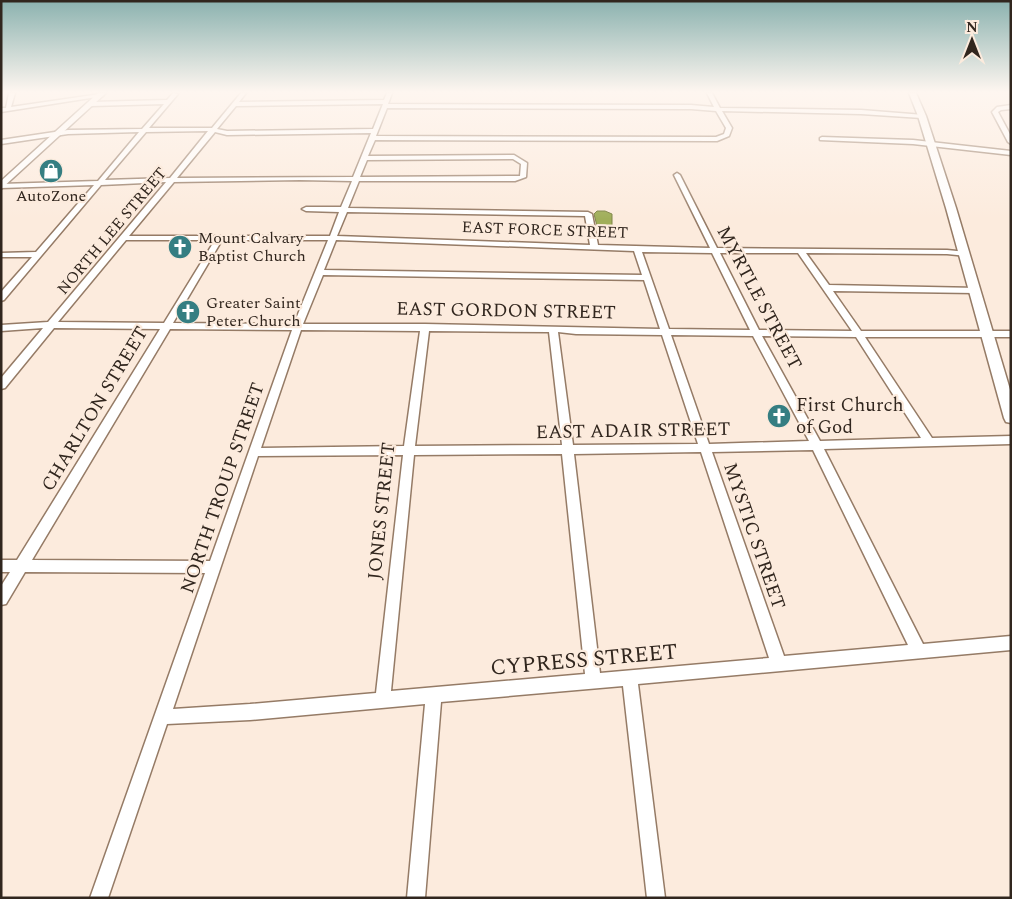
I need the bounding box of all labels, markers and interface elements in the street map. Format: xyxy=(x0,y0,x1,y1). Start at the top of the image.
north arrow xyxy=(947,15,997,65)
text: N xyxy=(966,17,978,38)
shop icon: AutoZone xyxy=(38,158,64,184)
street label: NORTH LEE STREET xyxy=(51,162,173,300)
place label: AutoZone xyxy=(16,184,86,208)
street label: EAST FORCE STREET xyxy=(461,215,629,245)
street label: MYRTLE STREET xyxy=(709,221,809,375)
place label: Mount Calvary Baptist Church xyxy=(198,226,306,268)
church icon: Mount Calvary Baptist Church xyxy=(167,234,193,260)
place label: Greater Saint Peter Church xyxy=(206,291,301,333)
street label: EAST GORDON STREET xyxy=(396,295,616,327)
church icon: Greater Saint Peter Church xyxy=(175,299,201,325)
street label: CHARLTON STREET xyxy=(34,321,156,497)
street label: NORTH TROUP STREET xyxy=(173,379,273,597)
place label: First Church of God xyxy=(796,391,904,442)
church icon: First Church of God xyxy=(766,403,792,429)
street label: EAST ADAIR STREET xyxy=(535,415,731,447)
street label: JONES STREET xyxy=(360,441,404,581)
street label: MYSTIC STREET xyxy=(715,459,793,613)
street label: CYPRESS STREET xyxy=(489,635,679,685)

